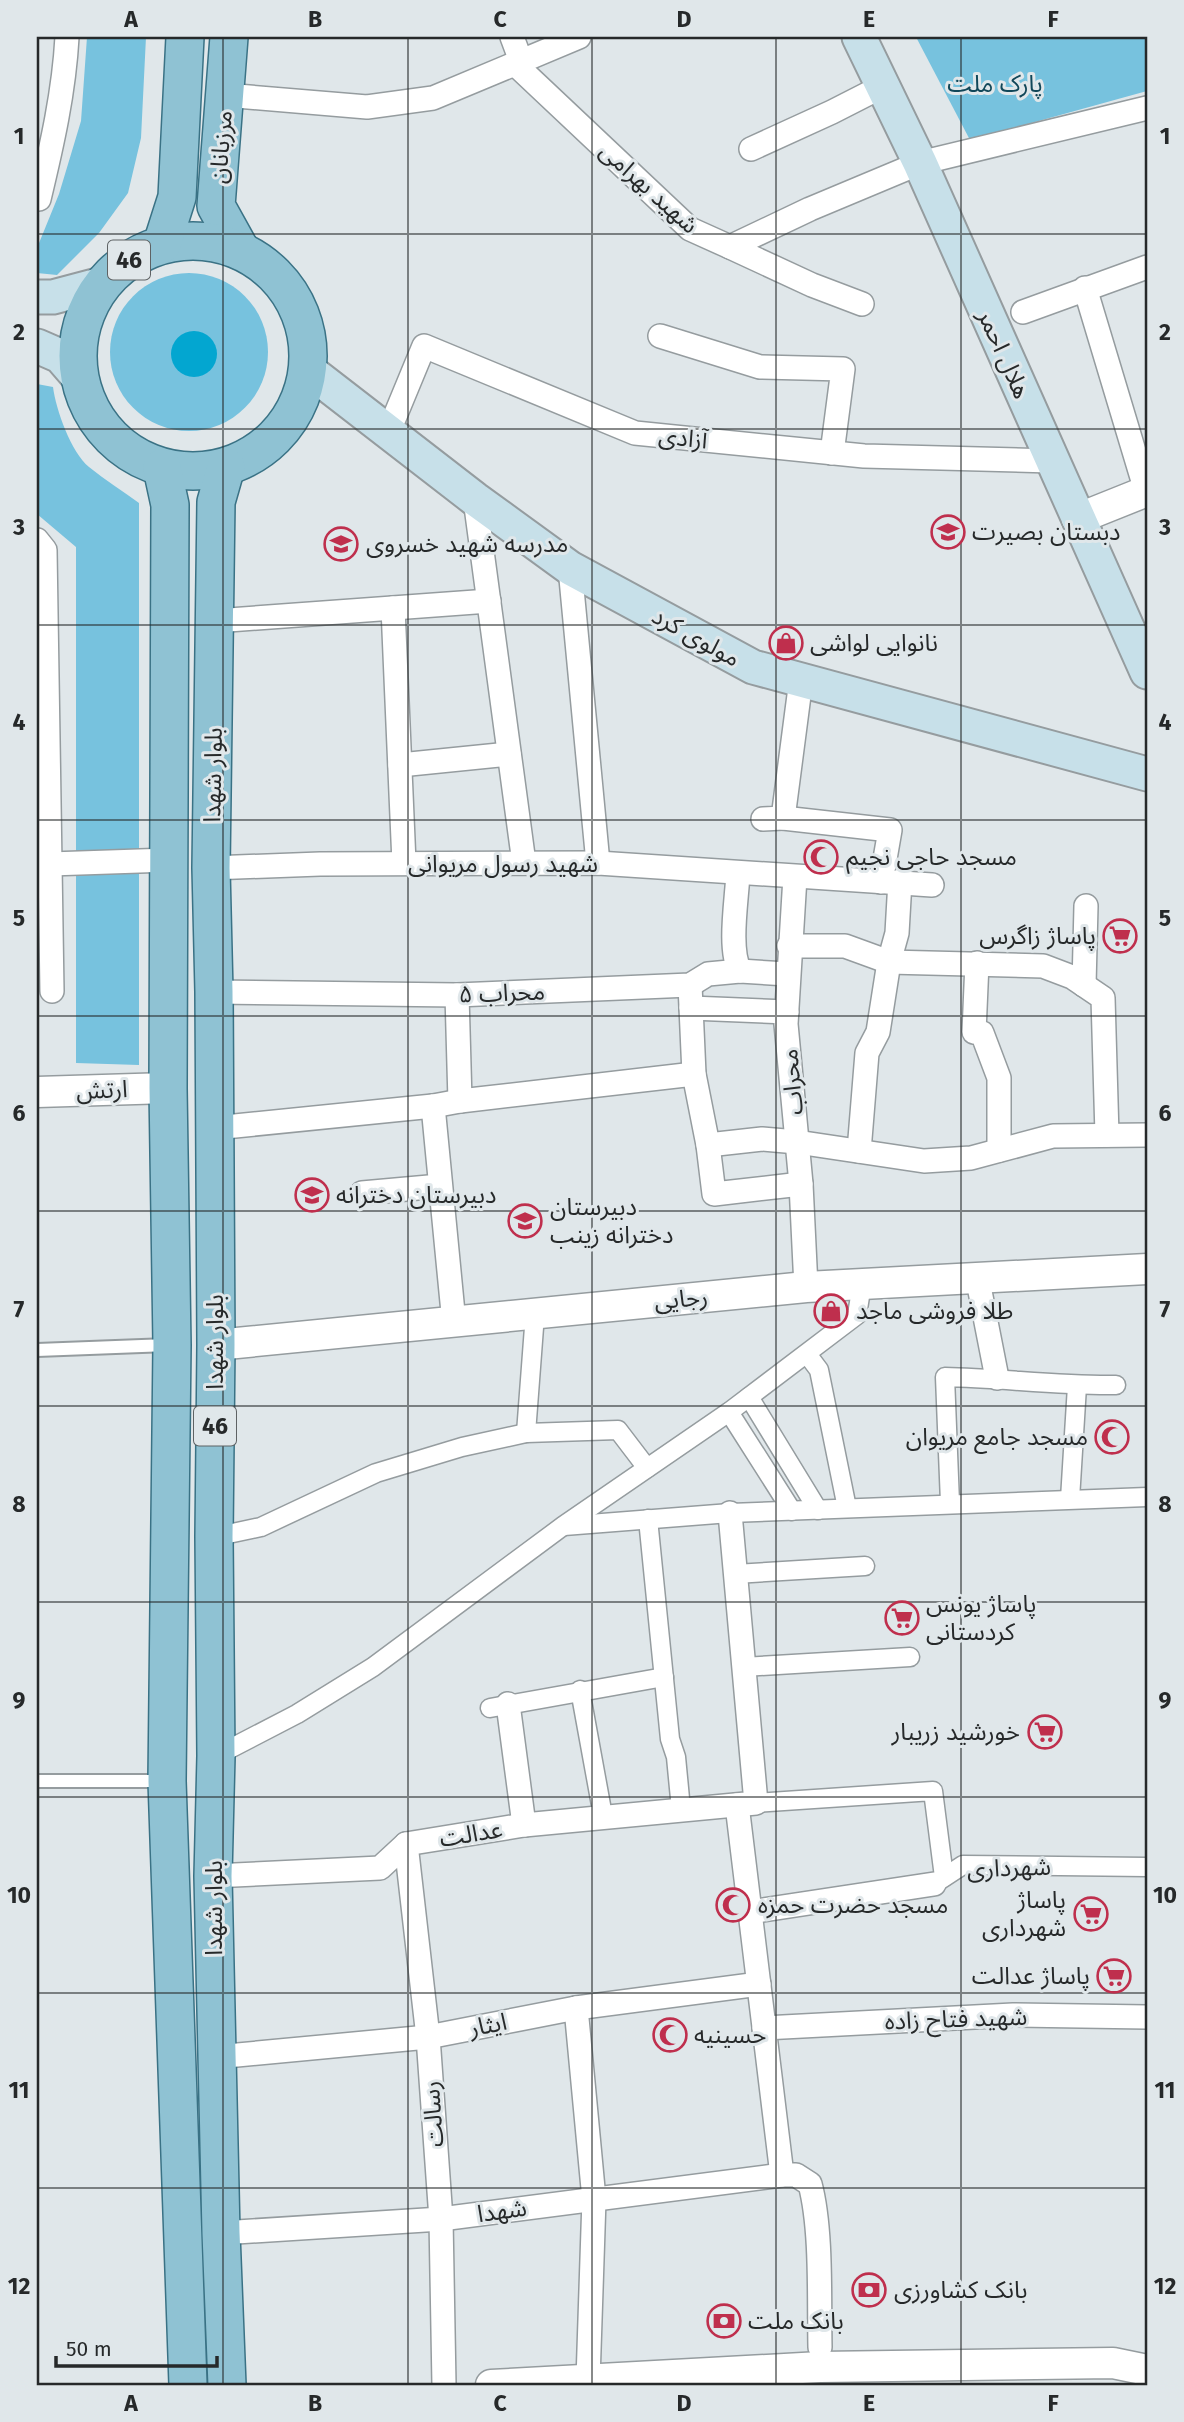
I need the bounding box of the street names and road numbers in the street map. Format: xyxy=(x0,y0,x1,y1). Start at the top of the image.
street label: مرزبانان xyxy=(204,109,238,185)
street label: شهید بهرامی xyxy=(594,137,704,239)
road number: 46 xyxy=(108,241,150,280)
street label: هلال احمر xyxy=(972,304,1036,403)
street label: آزادی xyxy=(657,422,710,455)
street label: مولوی کرد xyxy=(647,601,745,673)
street label: بلوار شهدا xyxy=(198,727,228,823)
street label: شهید رسول مریوانی xyxy=(408,850,598,878)
street label: محراب ۵ xyxy=(458,978,546,1008)
street label: محراب xyxy=(775,1048,809,1116)
street label: ارتش xyxy=(76,1075,128,1105)
street label: رجایی xyxy=(653,1283,709,1315)
street label: بلوار شهدا xyxy=(201,1294,229,1390)
road number: 46 xyxy=(194,1406,236,1446)
street label: عدالت xyxy=(438,1815,504,1853)
street label: شهرداری xyxy=(967,1853,1051,1883)
street label: بلوار شهدا xyxy=(200,1860,228,1956)
street label: شهید فتاح زاده xyxy=(884,2003,1028,2038)
street label: ایثار xyxy=(466,2008,509,2043)
street label: رسالت xyxy=(417,2080,449,2148)
street label: شهدا xyxy=(476,2194,528,2228)

